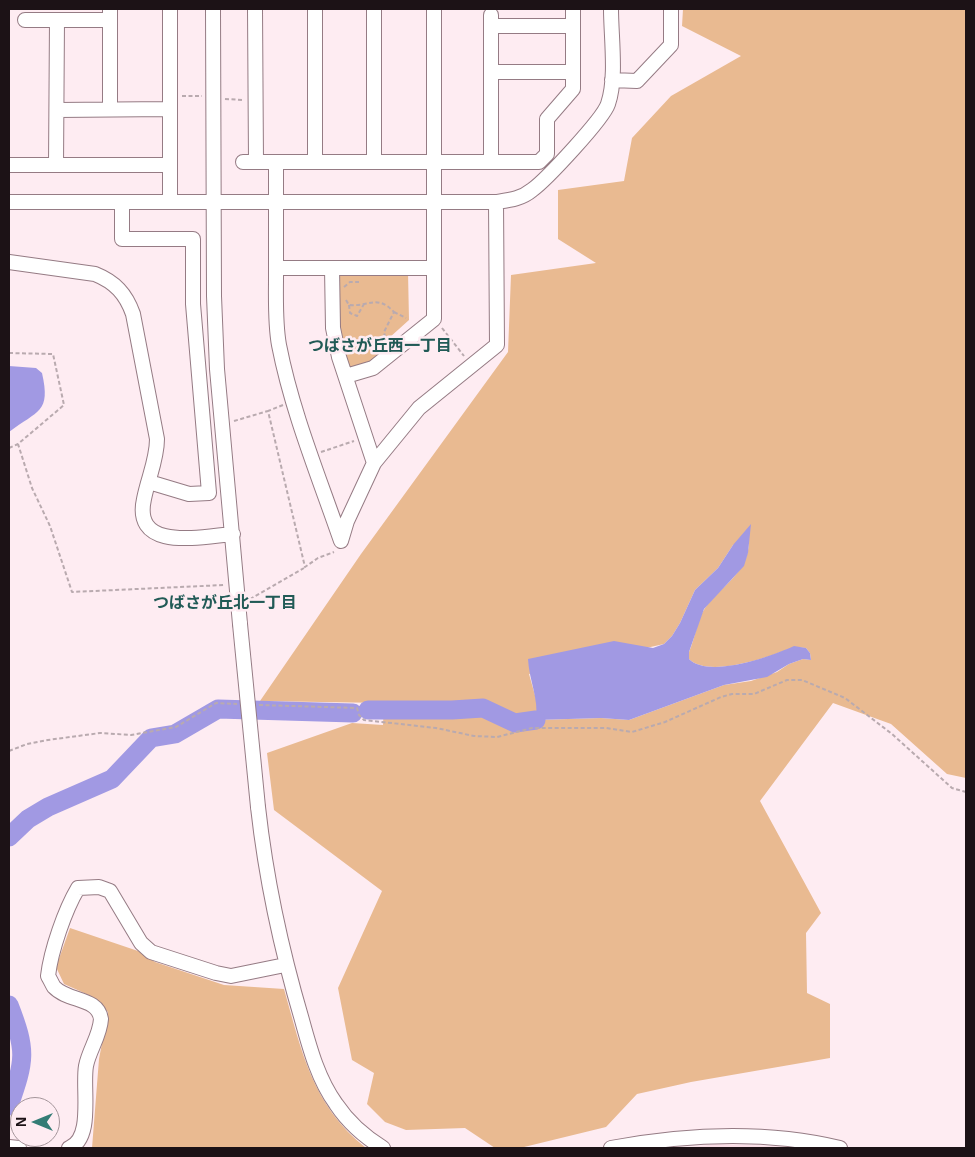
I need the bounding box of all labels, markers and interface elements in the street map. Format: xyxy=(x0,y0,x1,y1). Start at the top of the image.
district label: つばさが丘西一丁目 xyxy=(308,337,452,357)
district label: つばさが丘北一丁目 xyxy=(153,594,297,614)
north arrow xyxy=(10,1097,60,1147)
text: N xyxy=(13,1117,29,1127)

